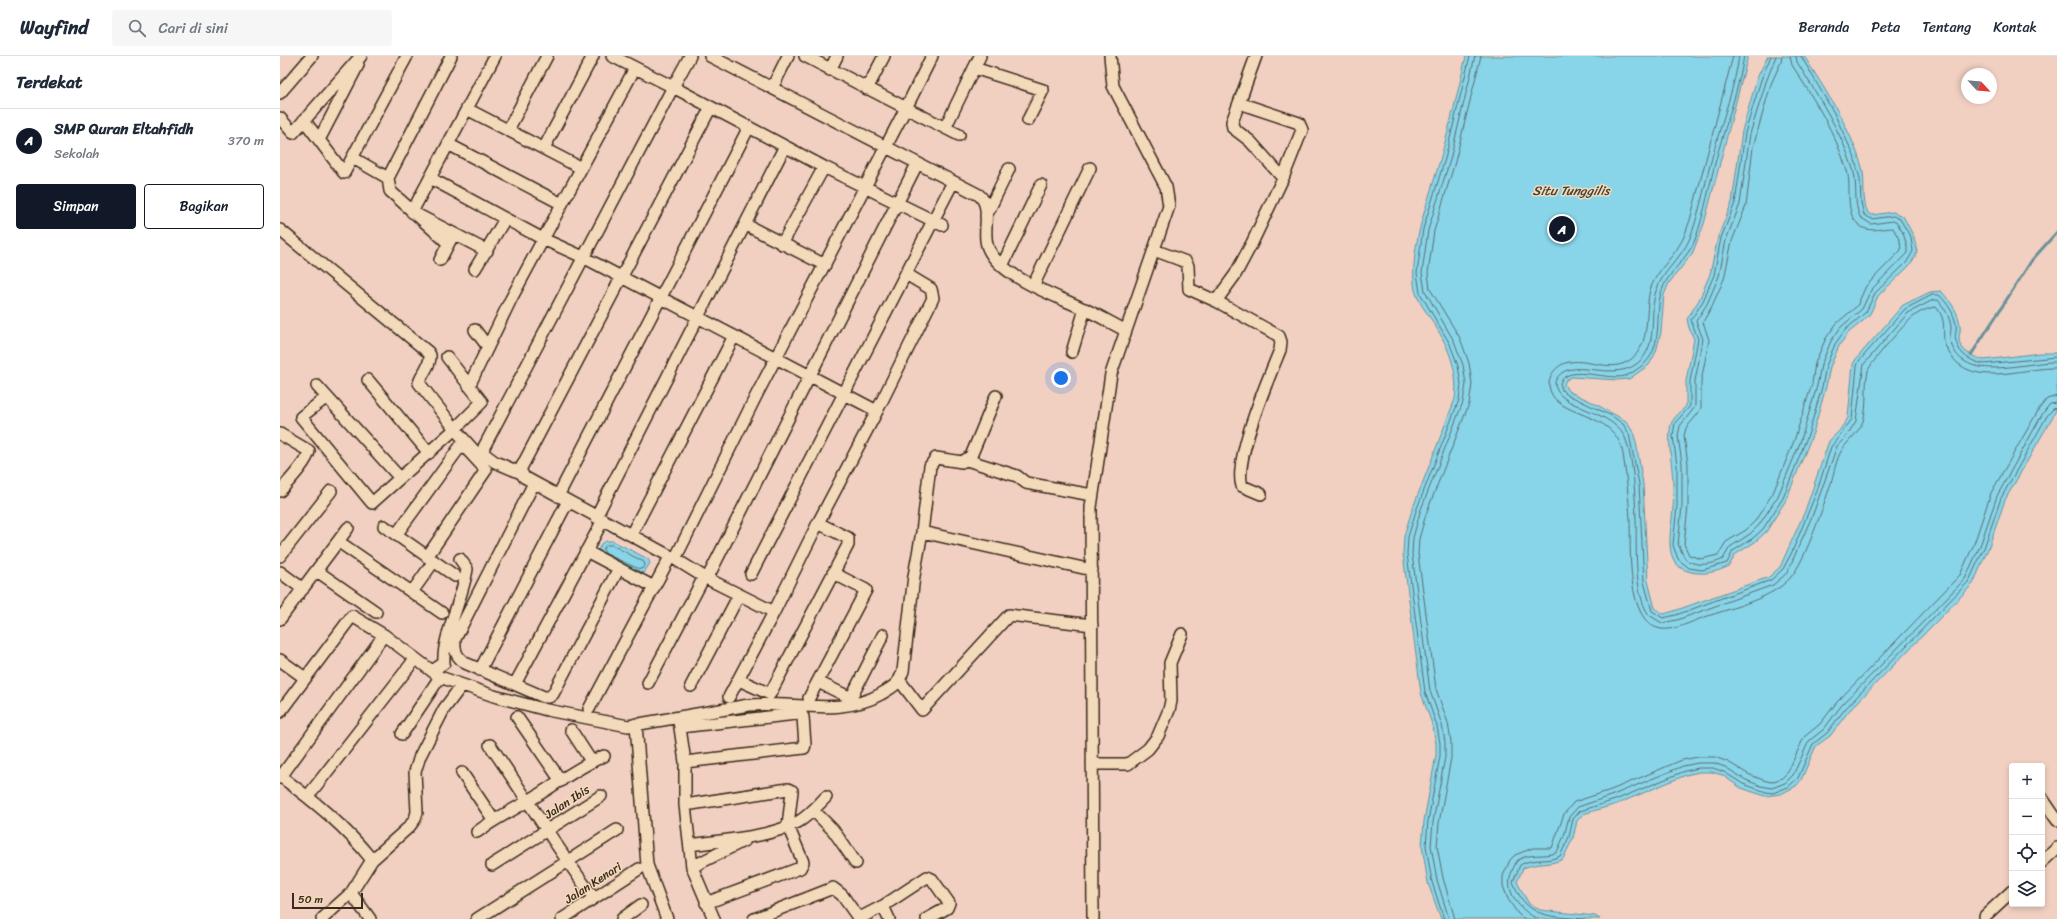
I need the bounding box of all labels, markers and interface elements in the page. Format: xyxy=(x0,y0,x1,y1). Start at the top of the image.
search box xyxy=(112,10,392,46)
text: Wayfind xyxy=(20,11,88,44)
text: Cari di sini xyxy=(158,15,228,41)
text: Beranda xyxy=(1799,15,1849,40)
text: Peta xyxy=(1871,15,1900,40)
text: Tentang xyxy=(1922,15,1971,40)
text: Kontak xyxy=(1993,15,2037,40)
icon: search xyxy=(126,17,148,39)
text: Terdekat xyxy=(16,67,82,97)
north arrow xyxy=(1961,68,1997,104)
text: SMP Quran Eltahfidh xyxy=(54,116,194,142)
text: A xyxy=(25,129,33,152)
text: 370 m xyxy=(228,129,264,152)
text: Sekolah xyxy=(54,142,99,165)
water label: Situ Tunggilis xyxy=(1533,179,1611,202)
button: Simpan xyxy=(16,184,136,229)
button: Bagikan xyxy=(144,184,264,229)
pin: A xyxy=(1549,214,1575,244)
your location xyxy=(1051,368,1071,388)
map controls xyxy=(2009,763,2045,907)
button: + xyxy=(2009,763,2045,799)
street label: Jalan Ibis xyxy=(539,779,595,826)
button: − xyxy=(2009,799,2045,835)
button: locate xyxy=(2009,835,2045,871)
street label: Jalan Kenari xyxy=(559,856,627,910)
button: layers xyxy=(2009,871,2045,907)
text: 50 m xyxy=(298,890,323,909)
scale bar xyxy=(292,891,363,910)

